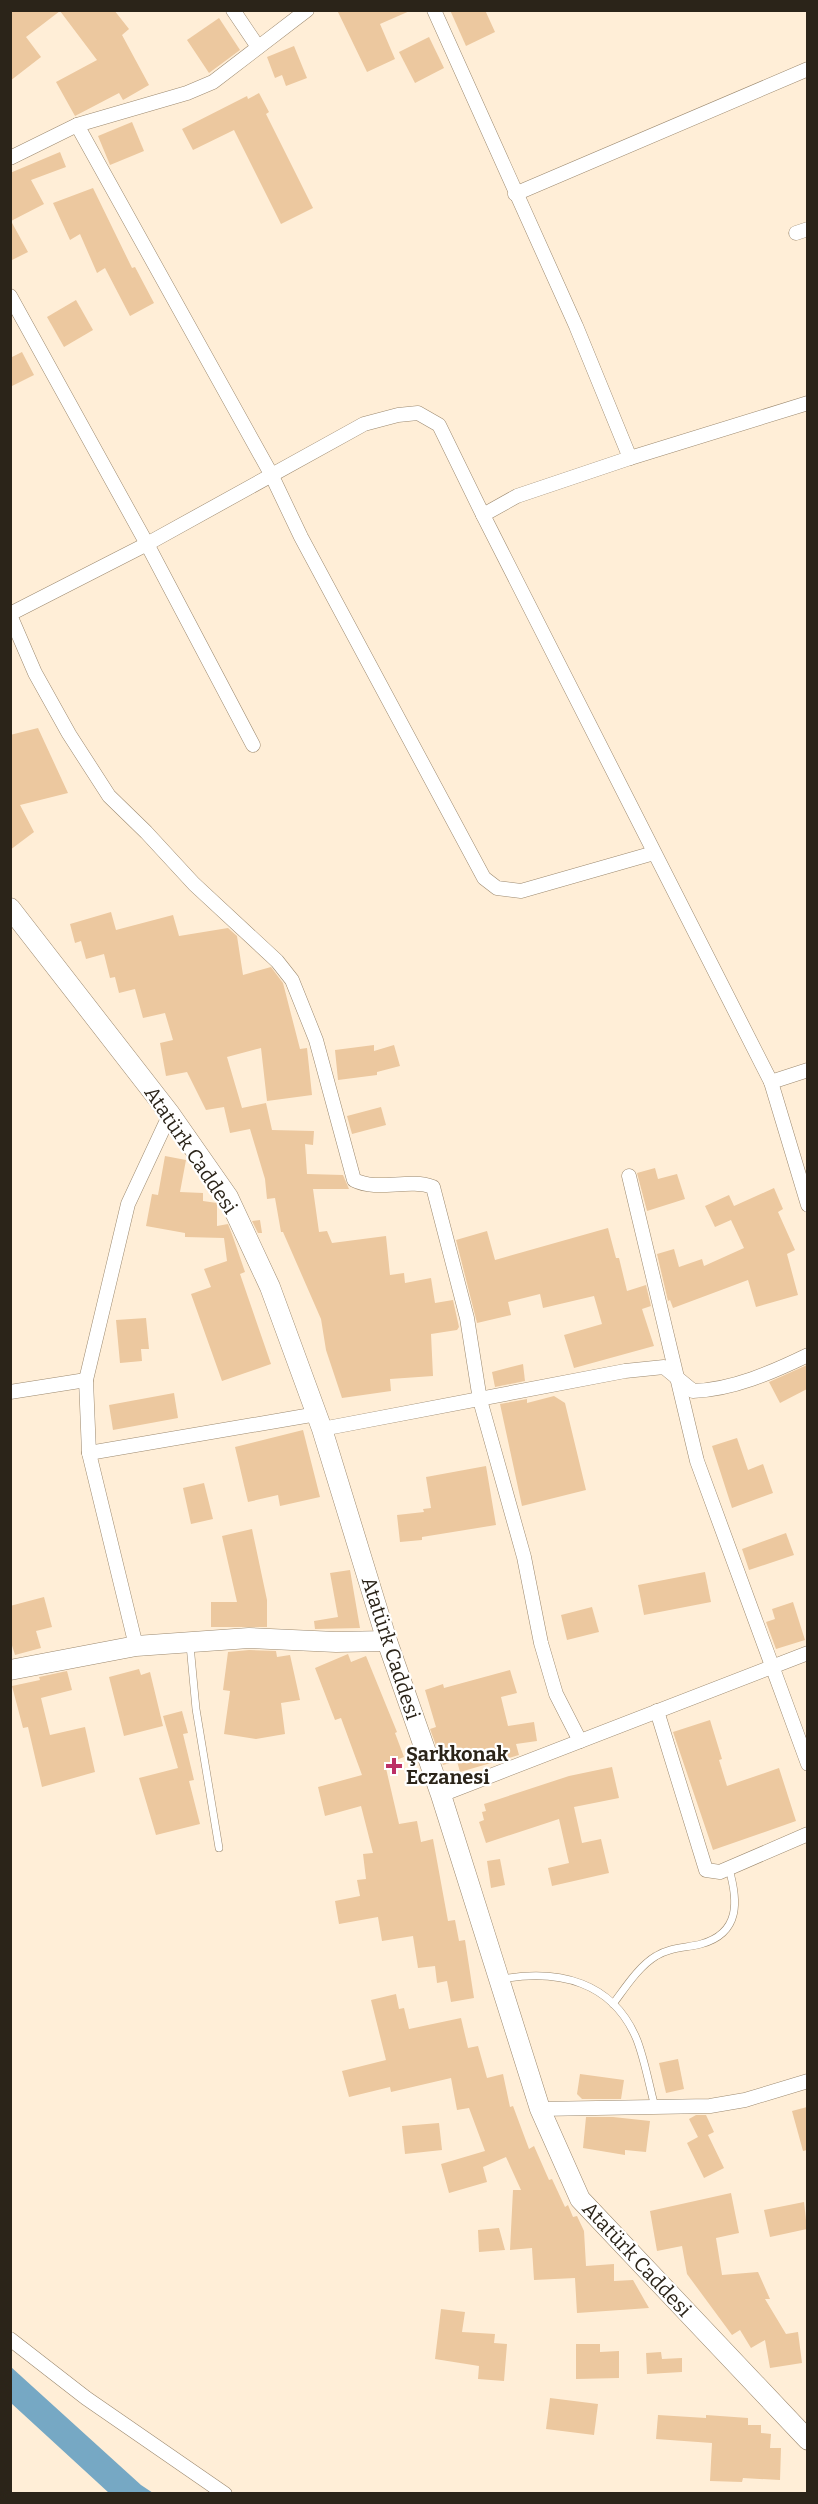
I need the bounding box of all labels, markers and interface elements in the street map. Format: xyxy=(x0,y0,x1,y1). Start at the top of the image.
street label: Atatürk Caddesi xyxy=(140,1082,243,1218)
street label: Atatürk Caddesi xyxy=(357,1574,425,1722)
place label: Şarkkonak Eczanesi xyxy=(406,1742,509,1789)
marker: Şarkkonak Eczanesi xyxy=(387,1759,401,1773)
street label: Atatürk Caddesi xyxy=(578,2196,696,2322)

